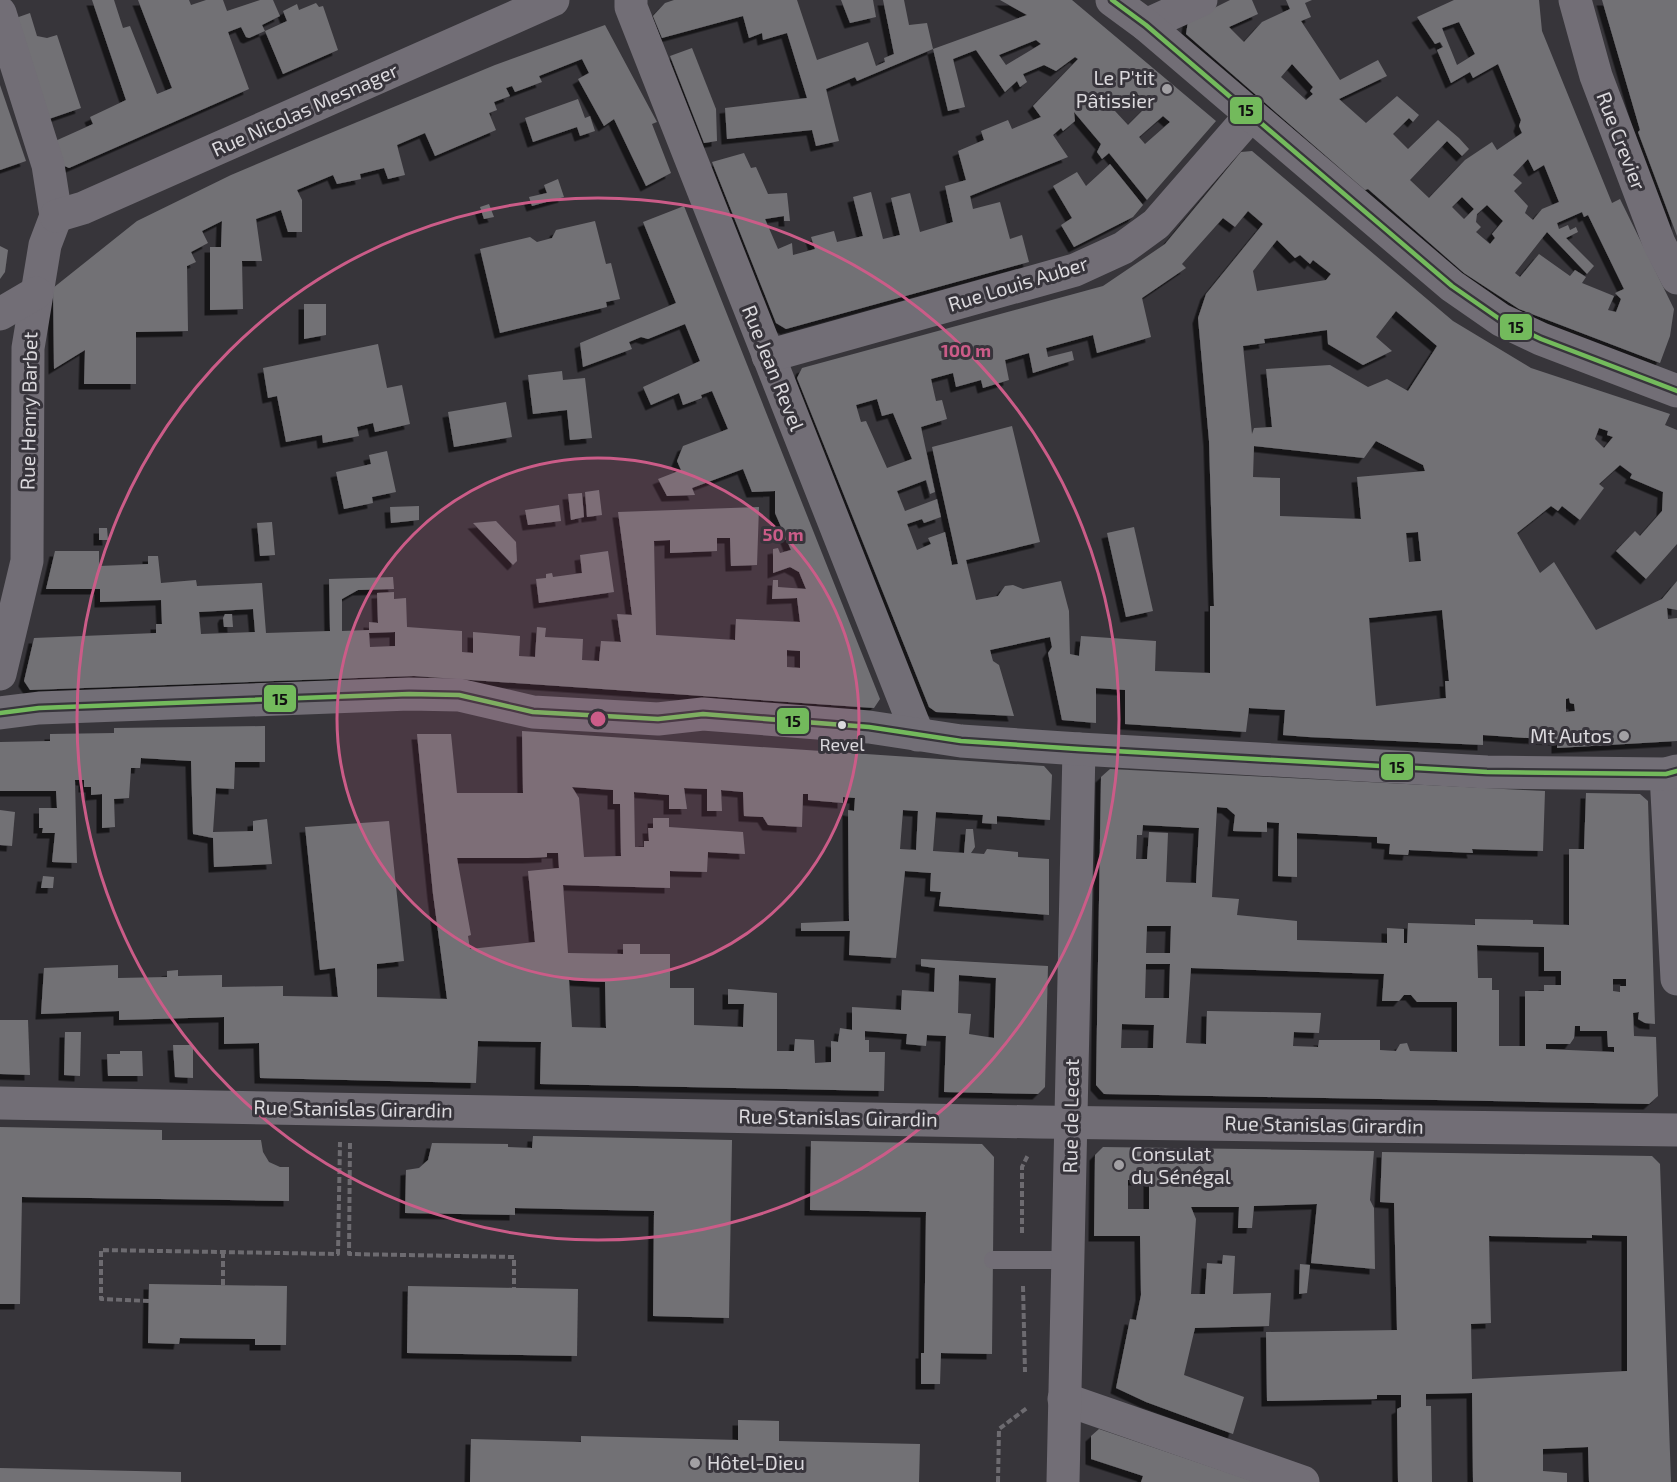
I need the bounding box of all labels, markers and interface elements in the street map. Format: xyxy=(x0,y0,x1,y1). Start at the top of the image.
street label: Rue Nicolas Mesnager xyxy=(208,57,401,161)
place label: Le P'tit Pâtissier xyxy=(1076,65,1155,112)
marker: Le P'tit Pâtissier xyxy=(1160,82,1174,96)
street label: Rue Crevier xyxy=(1592,88,1652,193)
line badge: 15 xyxy=(1229,96,1263,125)
text: 15 xyxy=(1238,100,1254,119)
street label: Rue Louis Auber xyxy=(945,250,1091,316)
street label: Rue Jean Revel xyxy=(738,301,810,434)
line badge: 15 xyxy=(1499,313,1533,341)
text: 15 xyxy=(1508,317,1524,336)
street label: Rue Henry Barbet xyxy=(15,331,41,490)
text: 100 m xyxy=(941,339,991,361)
text: 50 m xyxy=(762,523,804,545)
line badge: 15 xyxy=(263,684,297,713)
text: 15 xyxy=(272,689,288,708)
line badge: 15 xyxy=(776,707,810,735)
centre of rings xyxy=(588,709,608,729)
text: 15 xyxy=(785,711,801,730)
marker: Revel xyxy=(836,719,848,731)
place label: Mt Autos xyxy=(1530,723,1612,747)
marker: Mt Autos xyxy=(1617,729,1631,743)
place label: Revel xyxy=(819,733,865,755)
line badge: 15 xyxy=(1380,753,1414,781)
text: 15 xyxy=(1389,757,1405,776)
street label: Rue de Lecat xyxy=(1057,1058,1083,1174)
street label: Rue Stanislas Girardin xyxy=(253,1094,453,1122)
street label: Rue Stanislas Girardin xyxy=(738,1103,938,1131)
street label: Rue Stanislas Girardin xyxy=(1224,1110,1424,1138)
place label: Consulat du Sénégal xyxy=(1131,1141,1231,1188)
marker: Consulat du Sénégal xyxy=(1112,1158,1126,1172)
place label: Hôtel-Dieu xyxy=(707,1450,805,1474)
marker: Hôtel-Dieu xyxy=(688,1456,702,1470)

